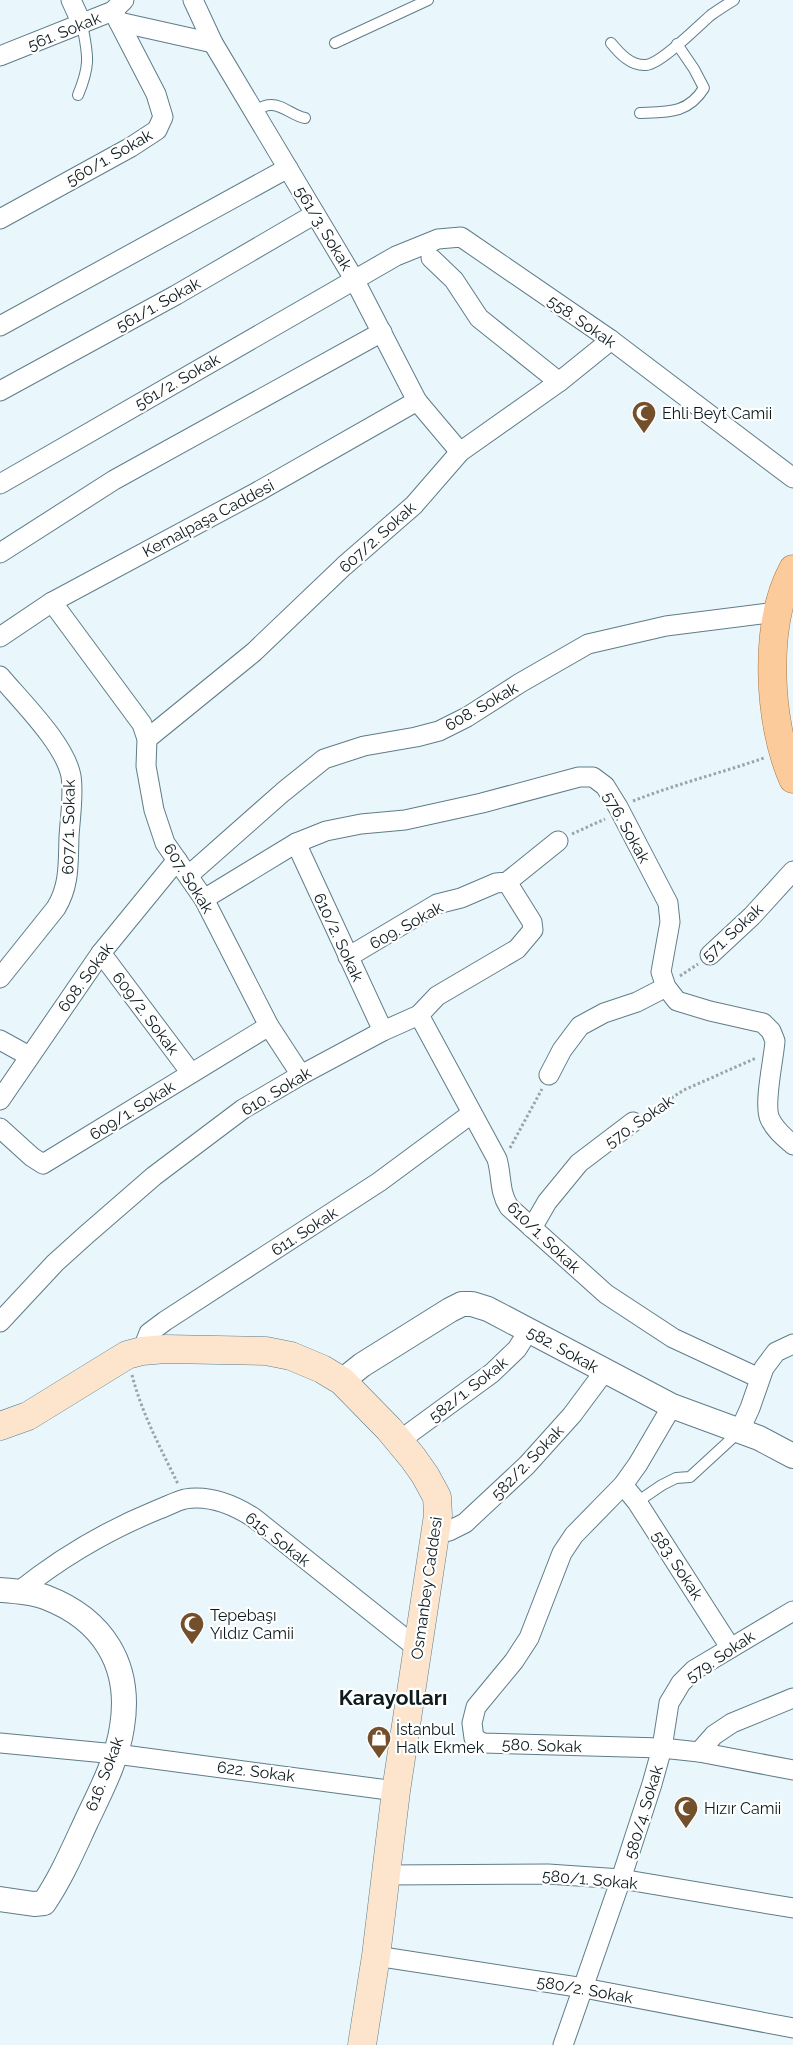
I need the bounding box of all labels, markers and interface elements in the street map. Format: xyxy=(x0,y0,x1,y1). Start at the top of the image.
street label: 561. Sokak xyxy=(25,8,104,55)
street label: 560/1. Sokak xyxy=(63,125,156,190)
street label: 561/3. Sokak xyxy=(291,183,356,274)
street label: 561/1. Sokak xyxy=(113,273,204,335)
street label: 558. Sokak xyxy=(544,291,620,352)
street label: 561/2. Sokak xyxy=(131,349,223,413)
mosque icon: Ehli Beyt Camii xyxy=(631,400,657,434)
place label: Ehli Beyt Camii xyxy=(662,404,772,423)
street label: Kemalpaşa Caddesi xyxy=(139,476,277,561)
street label: 607/2. Sokak xyxy=(335,498,420,577)
street label: 608. Sokak xyxy=(441,678,521,735)
street label: 607/1. Sokak xyxy=(58,779,79,875)
street label: 576. Sokak xyxy=(599,788,654,867)
street label: 607. Sokak xyxy=(160,840,218,917)
street label: 610/2. Sokak xyxy=(310,890,368,985)
street label: 609. Sokak xyxy=(366,897,447,953)
street label: 571. Sokak xyxy=(698,899,767,965)
street label: 608. Sokak xyxy=(54,939,117,1016)
street label: 609/2. Sokak xyxy=(108,968,183,1059)
street label: 610. Sokak xyxy=(238,1063,315,1120)
street label: 609/1. Sokak xyxy=(86,1076,179,1144)
street label: 570. Sokak xyxy=(602,1091,677,1152)
street label: 610/1. Sokak xyxy=(503,1198,585,1277)
street label: 611. Sokak xyxy=(268,1203,341,1260)
street label: 582. Sokak xyxy=(524,1322,602,1377)
street label: 582/1. Sokak xyxy=(425,1352,512,1426)
street label: 582/2. Sokak xyxy=(487,1421,568,1504)
street label: 615. Sokak xyxy=(241,1508,314,1571)
street label: Osmanbey Caddesi xyxy=(407,1515,446,1661)
street label: 583. Sokak xyxy=(648,1527,707,1604)
place label: Tepebaşı Yıldız Camii xyxy=(210,1606,294,1643)
mosque icon: Tepebaşı Yıldız Camii xyxy=(179,1611,205,1645)
street label: 579. Sokak xyxy=(682,1626,759,1686)
district label: Karayolları xyxy=(339,1685,447,1710)
place label: İstanbul Halk Ekmek xyxy=(396,1719,485,1757)
shop icon: İstanbul Halk Ekmek xyxy=(366,1725,392,1759)
street label: 616. Sokak xyxy=(82,1734,128,1814)
street label: 580. Sokak xyxy=(502,1735,583,1756)
street label: 622. Sokak xyxy=(216,1757,296,1786)
street label: 580/4. Sokak xyxy=(620,1763,667,1861)
mosque icon: Hızır Camii xyxy=(673,1795,699,1829)
place label: Hızır Camii xyxy=(704,1799,781,1818)
street label: 580/1. Sokak xyxy=(541,1866,639,1893)
street label: 580/2. Sokak xyxy=(535,1972,635,2007)

